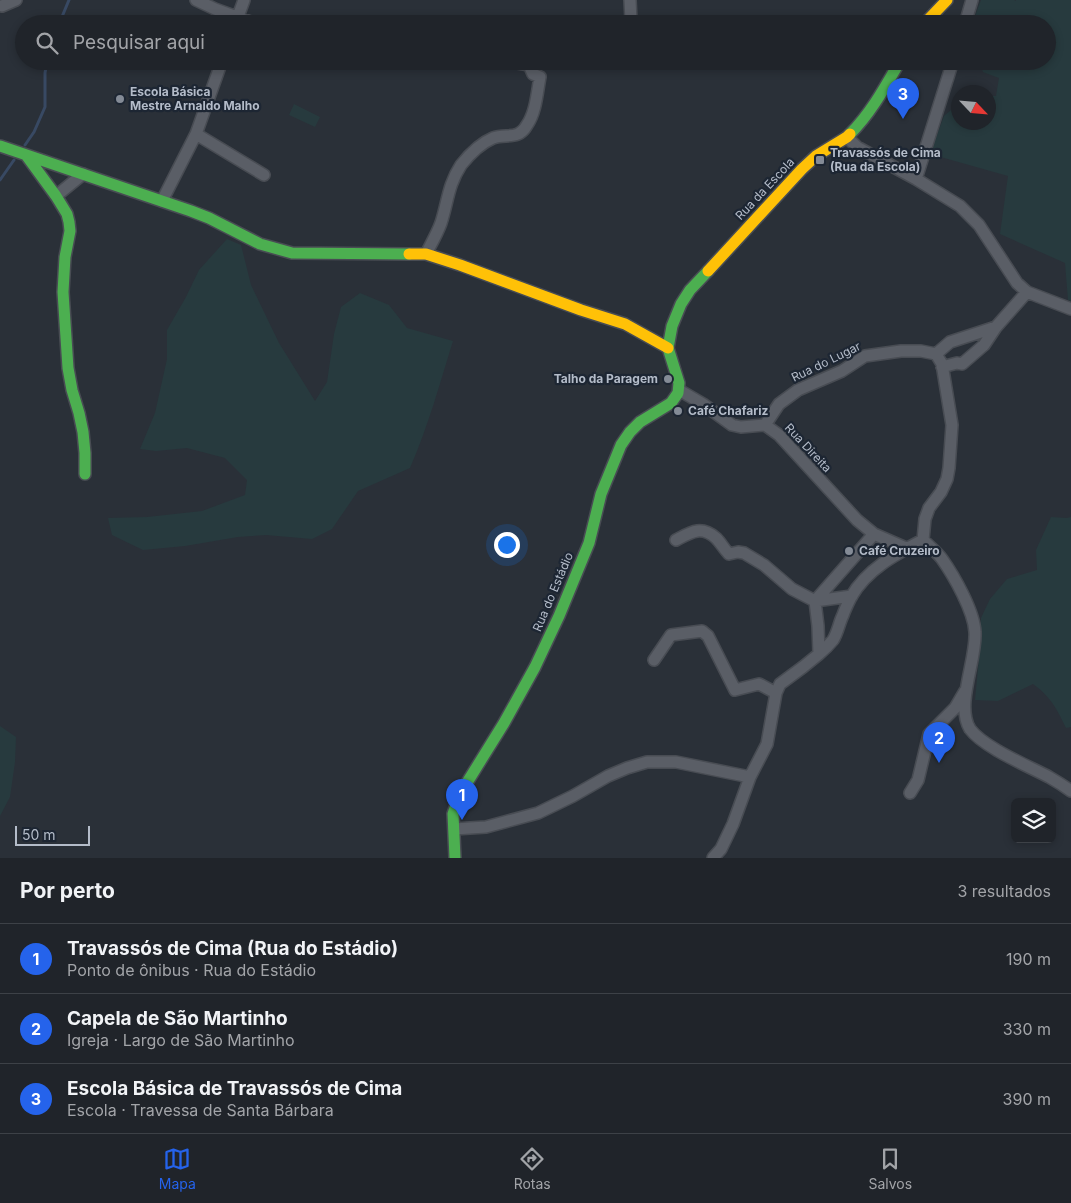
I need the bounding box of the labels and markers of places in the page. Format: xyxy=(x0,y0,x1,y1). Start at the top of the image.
pin: 3 xyxy=(887,78,919,119)
place label: Escola Básica Mestre Arnaldo Malho xyxy=(130,84,260,113)
marker: Escola Básica Mestre Arnaldo Malho xyxy=(114,93,126,105)
place label: Travassós de Cima (Rua da Escola) xyxy=(830,145,941,174)
marker: Travassós de Cima (Rua da Escola) xyxy=(814,154,826,166)
place label: Talho da Paragem xyxy=(554,371,658,386)
marker: Talho da Paragem xyxy=(662,373,674,385)
place label: Café Chafariz xyxy=(688,403,768,418)
marker: Café Chafariz xyxy=(672,405,684,417)
place label: Café Cruzeiro xyxy=(859,543,940,558)
marker: Café Cruzeiro xyxy=(843,545,855,557)
pin: 2 xyxy=(923,722,955,763)
pin: 1 xyxy=(446,779,478,820)

